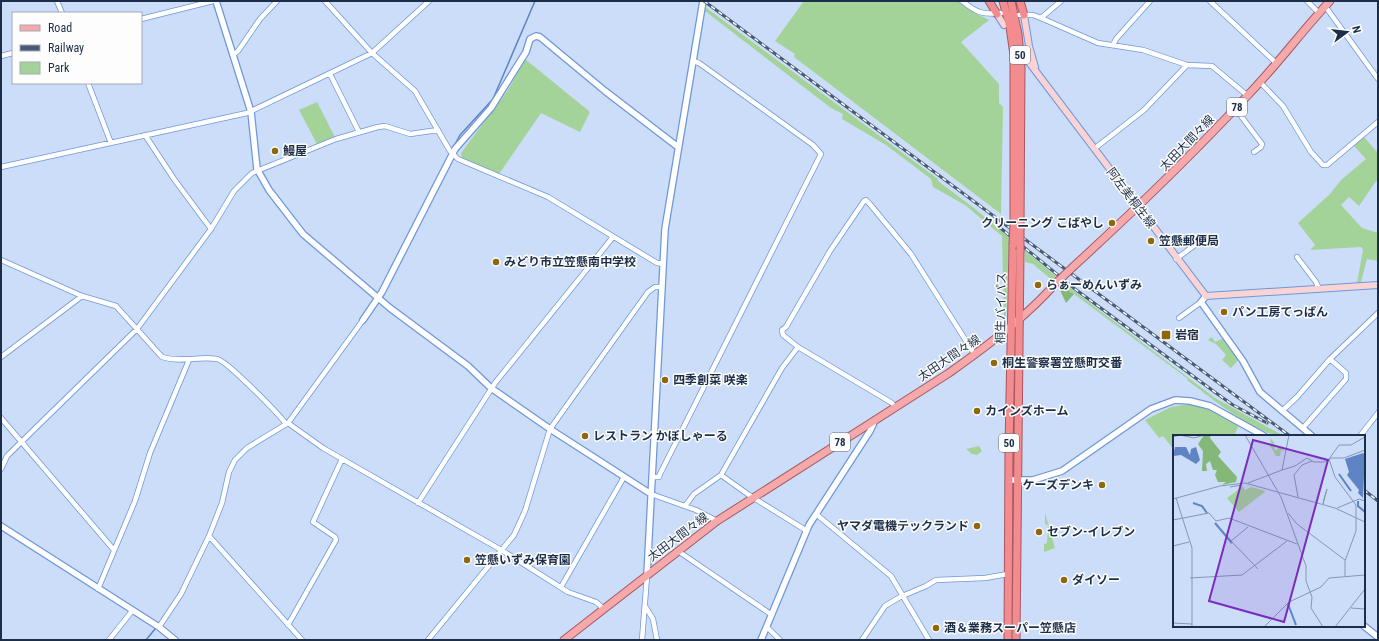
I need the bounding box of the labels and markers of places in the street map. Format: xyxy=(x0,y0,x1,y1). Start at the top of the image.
place label: 鰻屋 xyxy=(283,144,307,158)
marker: 鰻屋 xyxy=(270,146,280,156)
place label: クリーニング こばやし xyxy=(981,216,1104,230)
marker: クリーニング こばやし xyxy=(1107,218,1117,228)
place label: 笠懸郵便局 xyxy=(1158,234,1219,248)
marker: 笠懸郵便局 xyxy=(1146,236,1156,246)
place label: みどり市立笠懸南中学校 xyxy=(504,255,636,269)
marker: みどり市立笠懸南中学校 xyxy=(491,257,501,267)
place label: らぁーめんいずみ xyxy=(1046,278,1142,292)
marker: らぁーめんいずみ xyxy=(1033,280,1043,290)
place label: パン工房てっぱん xyxy=(1232,305,1328,319)
marker: パン工房てっぱん xyxy=(1219,307,1229,317)
place label: 岩宿 xyxy=(1175,328,1199,342)
marker: 岩宿 xyxy=(1160,329,1172,341)
place label: 桐生警察署笠懸町交番 xyxy=(1002,356,1123,370)
marker: 桐生警察署笠懸町交番 xyxy=(989,358,999,368)
place label: 四季創菜 咲楽 xyxy=(673,373,748,387)
marker: 四季創菜 咲楽 xyxy=(660,375,670,385)
place label: カインズホーム xyxy=(985,404,1068,418)
marker: カインズホーム xyxy=(972,406,982,416)
place label: レストラン かぼしゃーる xyxy=(593,429,728,443)
marker: レストラン かぼしゃーる xyxy=(580,431,590,441)
place label: ケーズデンキ xyxy=(1023,478,1094,492)
marker: ケーズデンキ xyxy=(1097,480,1107,490)
place label: ヤマダ電機テックランド xyxy=(837,519,969,533)
marker: ヤマダ電機テックランド xyxy=(972,521,982,531)
place label: セブン-イレブン xyxy=(1047,525,1135,539)
marker: セブン-イレブン xyxy=(1034,527,1044,537)
place label: 笠懸いずみ保育園 xyxy=(474,553,571,567)
marker: 笠懸いずみ保育園 xyxy=(462,555,472,565)
place label: ダイソー xyxy=(1072,573,1120,587)
marker: ダイソー xyxy=(1059,575,1069,585)
place label: 酒＆業務スーパー笠懸店 xyxy=(944,621,1076,635)
marker: 酒＆業務スーパー笠懸店 xyxy=(931,623,941,633)

